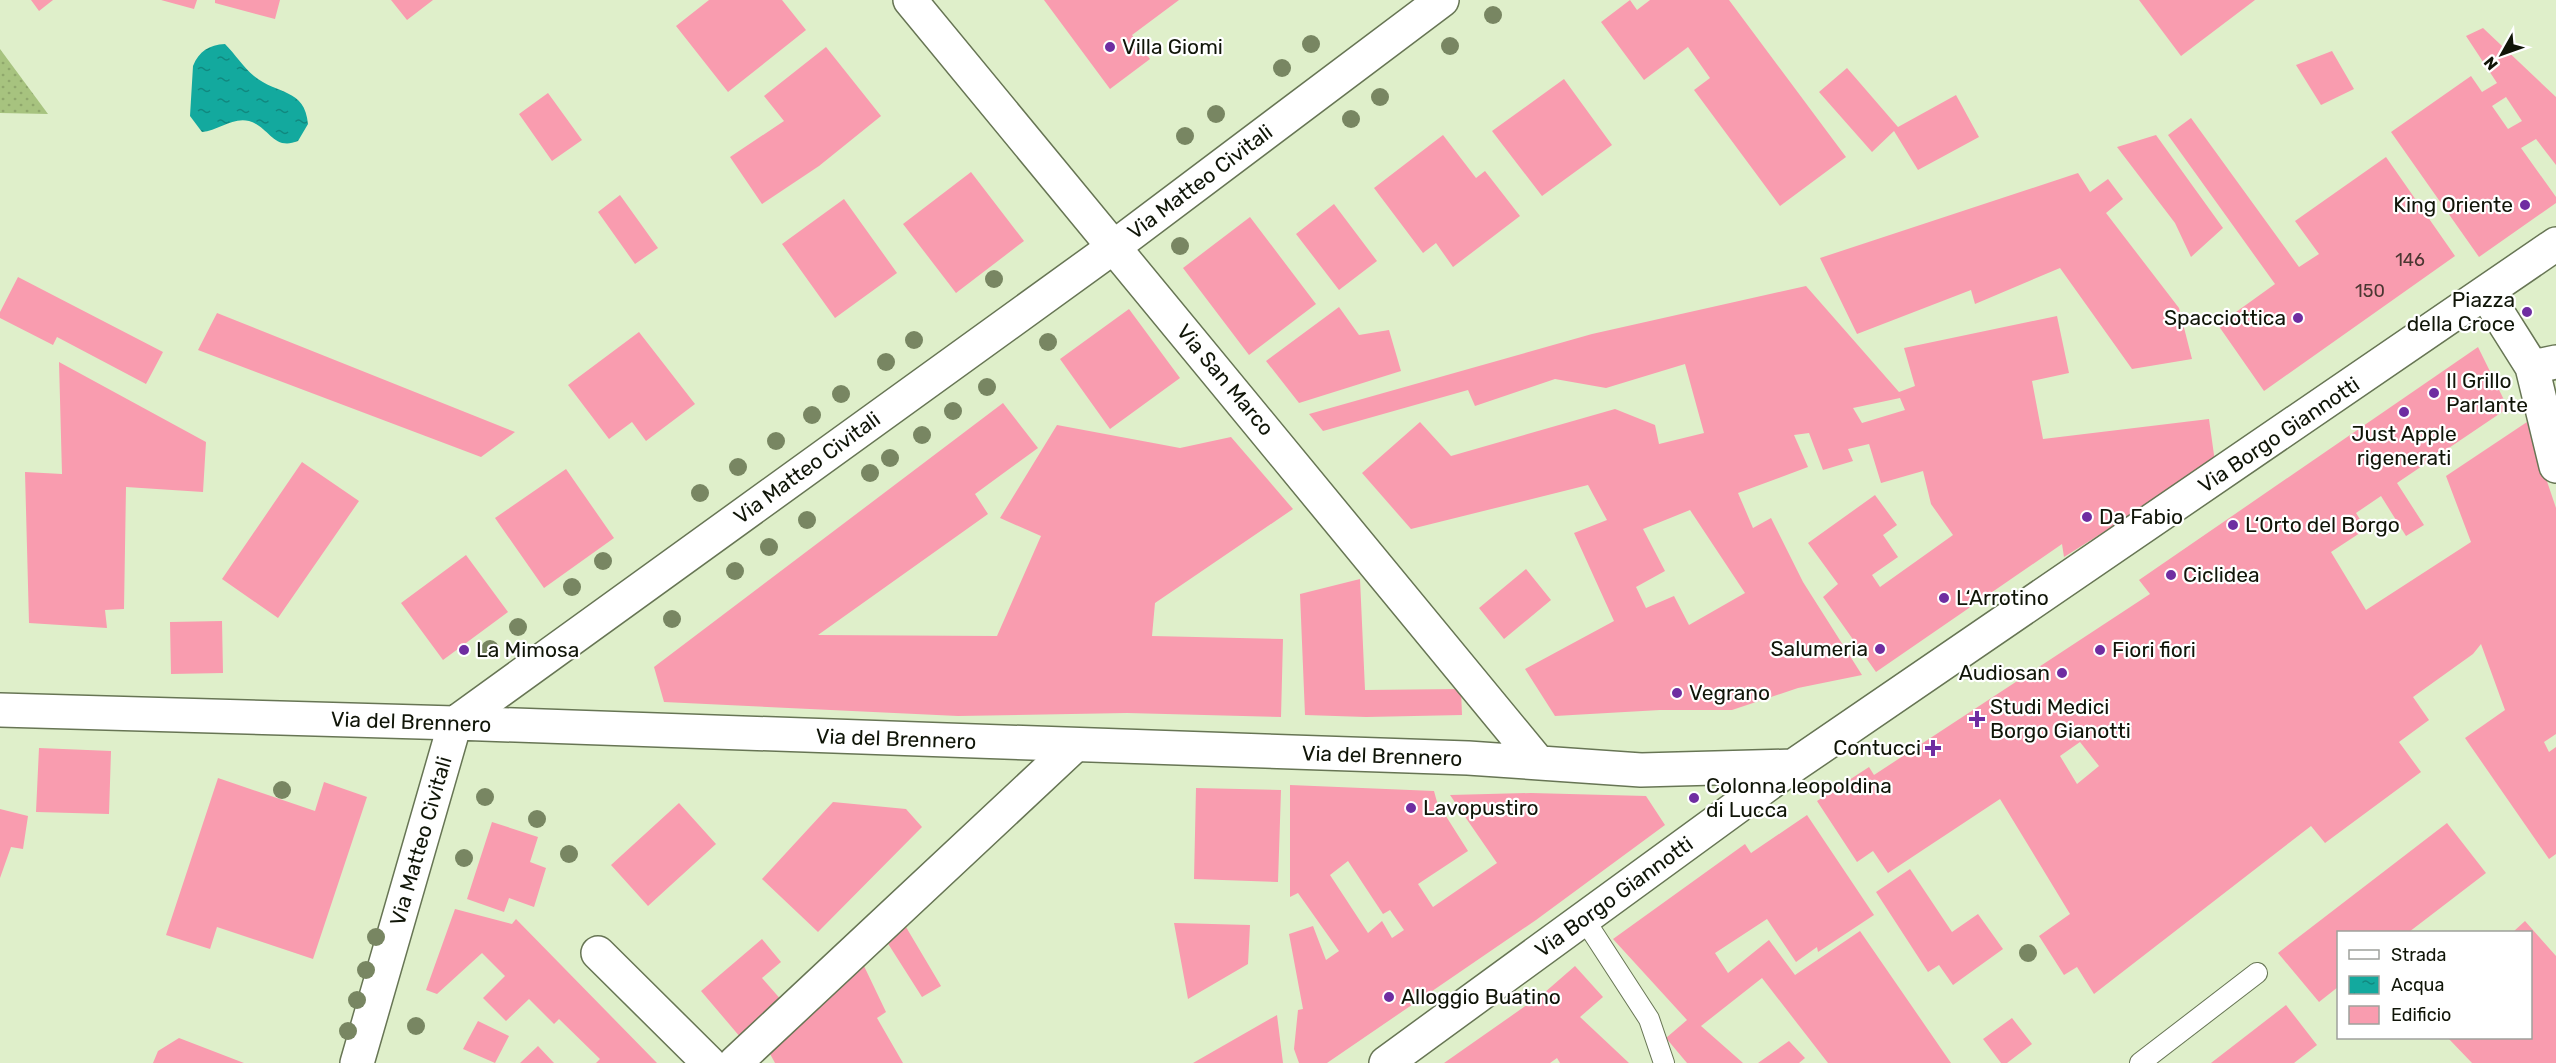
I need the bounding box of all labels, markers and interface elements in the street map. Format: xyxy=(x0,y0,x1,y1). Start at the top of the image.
north arrow xyxy=(2472,24,2532,84)
place label: Villa Giomi xyxy=(1122,34,1223,59)
marker: Villa Giomi xyxy=(1103,40,1117,54)
text: N xyxy=(2480,53,2502,74)
street label: Via Matteo Civitali xyxy=(1122,119,1277,244)
place label: King Oriente xyxy=(2393,192,2513,217)
marker: King Oriente xyxy=(2518,198,2532,212)
house number: 146 xyxy=(2395,249,2425,271)
house number: 150 xyxy=(2355,280,2385,302)
place label: Piazza della Croce xyxy=(2407,287,2515,336)
place label: Spacciottica xyxy=(2164,305,2286,330)
marker: Piazza della Croce xyxy=(2520,305,2534,319)
marker: Spacciottica xyxy=(2291,311,2305,325)
street label: Via San Marco xyxy=(1172,319,1279,440)
place label: Il Grillo Parlante xyxy=(2446,368,2528,417)
street label: Via Borgo Giannotti xyxy=(2193,371,2364,498)
marker: Il Grillo Parlante xyxy=(2427,386,2441,400)
marker: Just Apple rigenerati xyxy=(2397,405,2411,419)
street label: Via Matteo Civitali xyxy=(729,406,885,529)
place label: Just Apple rigenerati xyxy=(2351,421,2457,470)
place label: Da Fabio xyxy=(2099,504,2183,529)
marker: Da Fabio xyxy=(2080,510,2094,524)
place label: L‘Orto del Borgo xyxy=(2245,512,2400,537)
marker: L‘Orto del Borgo xyxy=(2226,518,2240,532)
place label: Ciclidea xyxy=(2183,562,2260,587)
marker: Ciclidea xyxy=(2164,568,2178,582)
place label: L‘Arrotino xyxy=(1956,585,2049,610)
marker: L‘Arrotino xyxy=(1937,591,1951,605)
place label: Salumeria xyxy=(1771,636,1868,661)
place label: La Mimosa xyxy=(476,637,579,662)
place label: Fiori fiori xyxy=(2112,637,2196,662)
marker: Salumeria xyxy=(1873,642,1887,656)
marker: La Mimosa xyxy=(457,643,471,657)
marker: Fiori fiori xyxy=(2093,643,2107,657)
place label: Audiosan xyxy=(1959,660,2050,685)
marker: Audiosan xyxy=(2055,666,2069,680)
place label: Vegrano xyxy=(1689,680,1770,705)
marker: Vegrano xyxy=(1670,686,1684,700)
place label: Studi Medici Borgo Gianotti xyxy=(1990,694,2131,743)
street label: Via del Brennero xyxy=(330,706,492,737)
marker: Studi Medici Borgo Gianotti xyxy=(1968,710,1986,728)
street label: Via del Brennero xyxy=(815,723,977,754)
place label: Contucci xyxy=(1833,735,1921,760)
street label: Via del Brennero xyxy=(1301,740,1463,771)
marker: Contucci xyxy=(1926,741,1940,755)
street label: Via Matteo Civitali xyxy=(384,753,457,928)
place label: Colonna leopoldina di Lucca xyxy=(1706,773,1892,822)
marker: Colonna leopoldina di Lucca xyxy=(1687,791,1701,805)
place label: Lavopustiro xyxy=(1423,795,1538,820)
marker: Lavopustiro xyxy=(1404,801,1418,815)
street label: Via Borgo Giannotti xyxy=(1530,831,1697,962)
legend xyxy=(2337,931,2532,1039)
text: Strada xyxy=(2391,944,2447,966)
text: Acqua xyxy=(2391,974,2444,996)
place label: Alloggio Buatino xyxy=(1401,984,1561,1009)
marker: Alloggio Buatino xyxy=(1382,990,1396,1004)
text: Edificio xyxy=(2391,1004,2451,1026)

